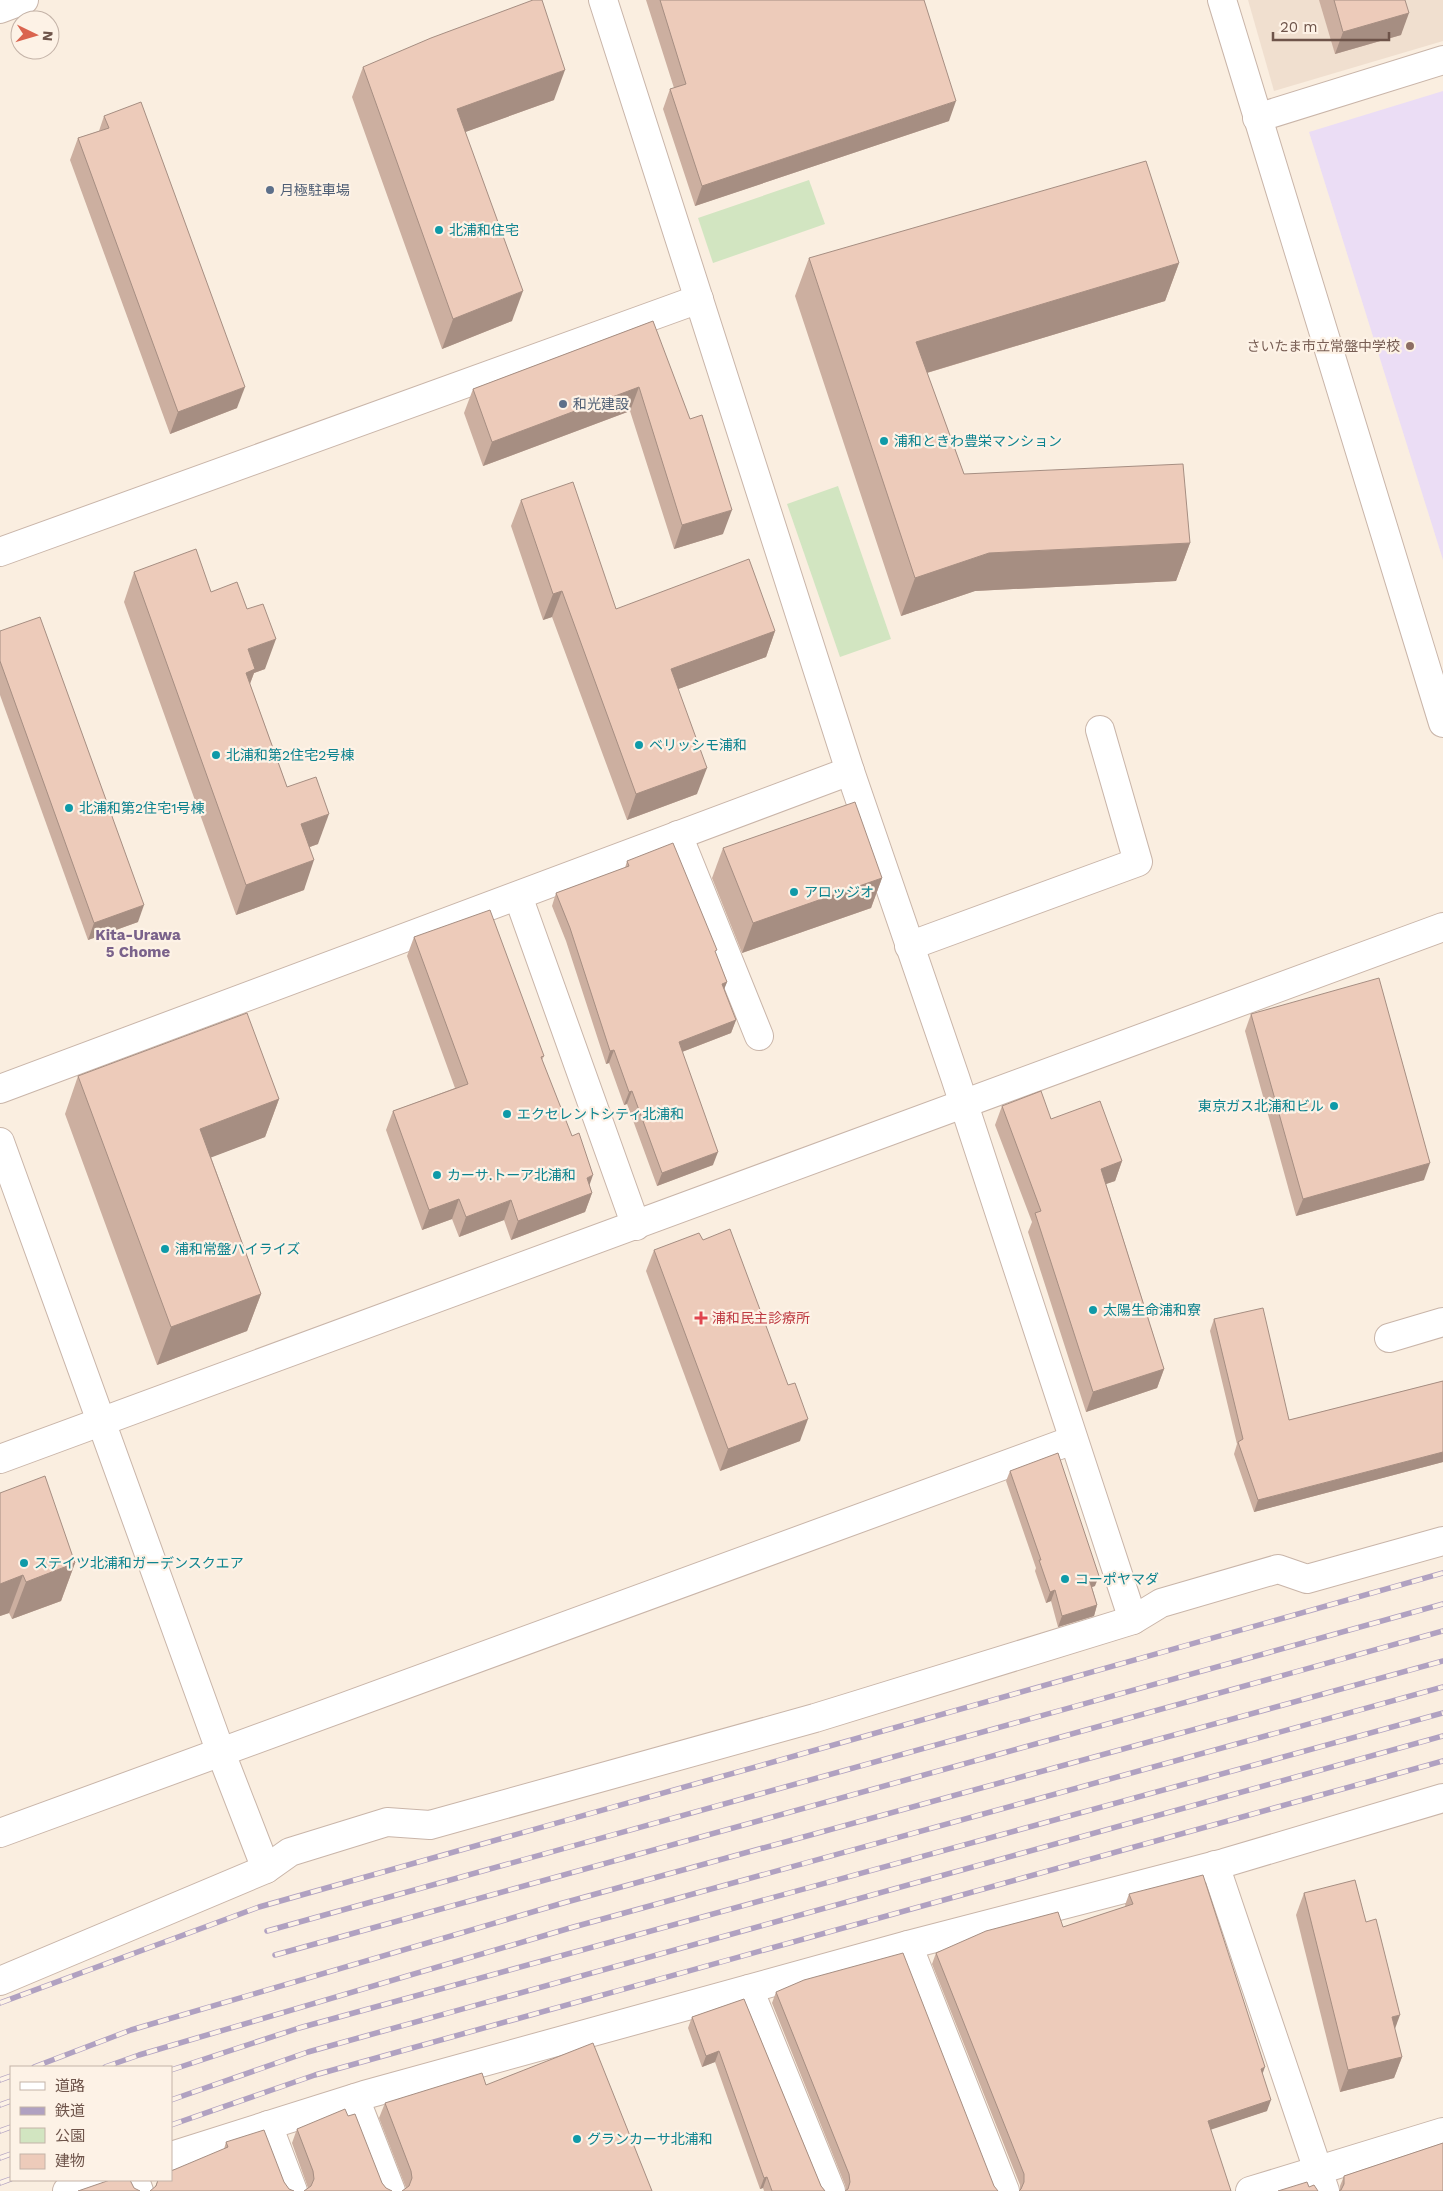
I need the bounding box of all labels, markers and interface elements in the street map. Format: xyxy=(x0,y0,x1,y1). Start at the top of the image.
north arrow xyxy=(10,10,60,60)
scale bar xyxy=(1273,10,1389,42)
text: 20 m xyxy=(1280,18,1318,36)
text: N xyxy=(40,30,56,42)
place label: 月極駐車場 xyxy=(280,182,350,198)
marker: 月極駐車場 xyxy=(264,184,276,196)
place label: 北浦和住宅 xyxy=(449,222,519,238)
marker: 北浦和住宅 xyxy=(433,224,445,236)
place label: さいたま市立常盤中学校 xyxy=(1246,338,1400,354)
marker: さいたま市立常盤中学校 xyxy=(1404,340,1416,352)
place label: 和光建設 xyxy=(573,396,629,412)
marker: 和光建設 xyxy=(557,398,569,410)
place label: 浦和ときわ豊栄マンション xyxy=(894,433,1062,449)
marker: 浦和ときわ豊栄マンション xyxy=(878,435,890,447)
place label: ベリッシモ浦和 xyxy=(649,737,747,753)
marker: ベリッシモ浦和 xyxy=(633,739,645,751)
place label: 北浦和第2住宅2号棟 xyxy=(226,747,354,763)
marker: 北浦和第2住宅2号棟 xyxy=(210,749,222,761)
place label: 北浦和第2住宅1号棟 xyxy=(79,800,205,816)
marker: 北浦和第2住宅1号棟 xyxy=(63,802,75,814)
place label: アロッジオ xyxy=(804,884,874,900)
marker: アロッジオ xyxy=(788,886,800,898)
district label: Kita-Urawa 5 Chome xyxy=(95,926,181,961)
place label: 東京ガス北浦和ビル xyxy=(1198,1098,1324,1114)
marker: 東京ガス北浦和ビル xyxy=(1328,1100,1340,1112)
place label: エクセレントシティ北浦和 xyxy=(517,1106,684,1122)
marker: エクセレントシティ北浦和 xyxy=(501,1108,513,1120)
place label: カーサ.トーア北浦和 xyxy=(447,1167,576,1183)
marker: カーサ.トーア北浦和 xyxy=(431,1169,443,1181)
place label: 浦和常盤ハイライズ xyxy=(175,1241,300,1257)
marker: 浦和常盤ハイライズ xyxy=(159,1243,171,1255)
place label: 太陽生命浦和寮 xyxy=(1103,1302,1201,1318)
marker: 太陽生命浦和寮 xyxy=(1087,1304,1099,1316)
place label: 浦和民主診療所 xyxy=(712,1310,810,1326)
marker: 浦和民主診療所 xyxy=(694,1311,708,1325)
place label: ステイツ北浦和ガーデンスクエア xyxy=(34,1555,244,1571)
marker: ステイツ北浦和ガーデンスクエア xyxy=(18,1557,30,1569)
place label: コーポヤマダ xyxy=(1075,1571,1159,1587)
marker: コーポヤマダ xyxy=(1059,1573,1071,1585)
legend xyxy=(10,2066,172,2181)
text: 道路 xyxy=(55,2077,85,2095)
text: 鉄道 xyxy=(55,2102,85,2120)
text: 公園 xyxy=(55,2127,85,2145)
place label: グランカーサ北浦和 xyxy=(587,2131,713,2147)
marker: グランカーサ北浦和 xyxy=(571,2133,583,2145)
text: 建物 xyxy=(55,2152,85,2170)

